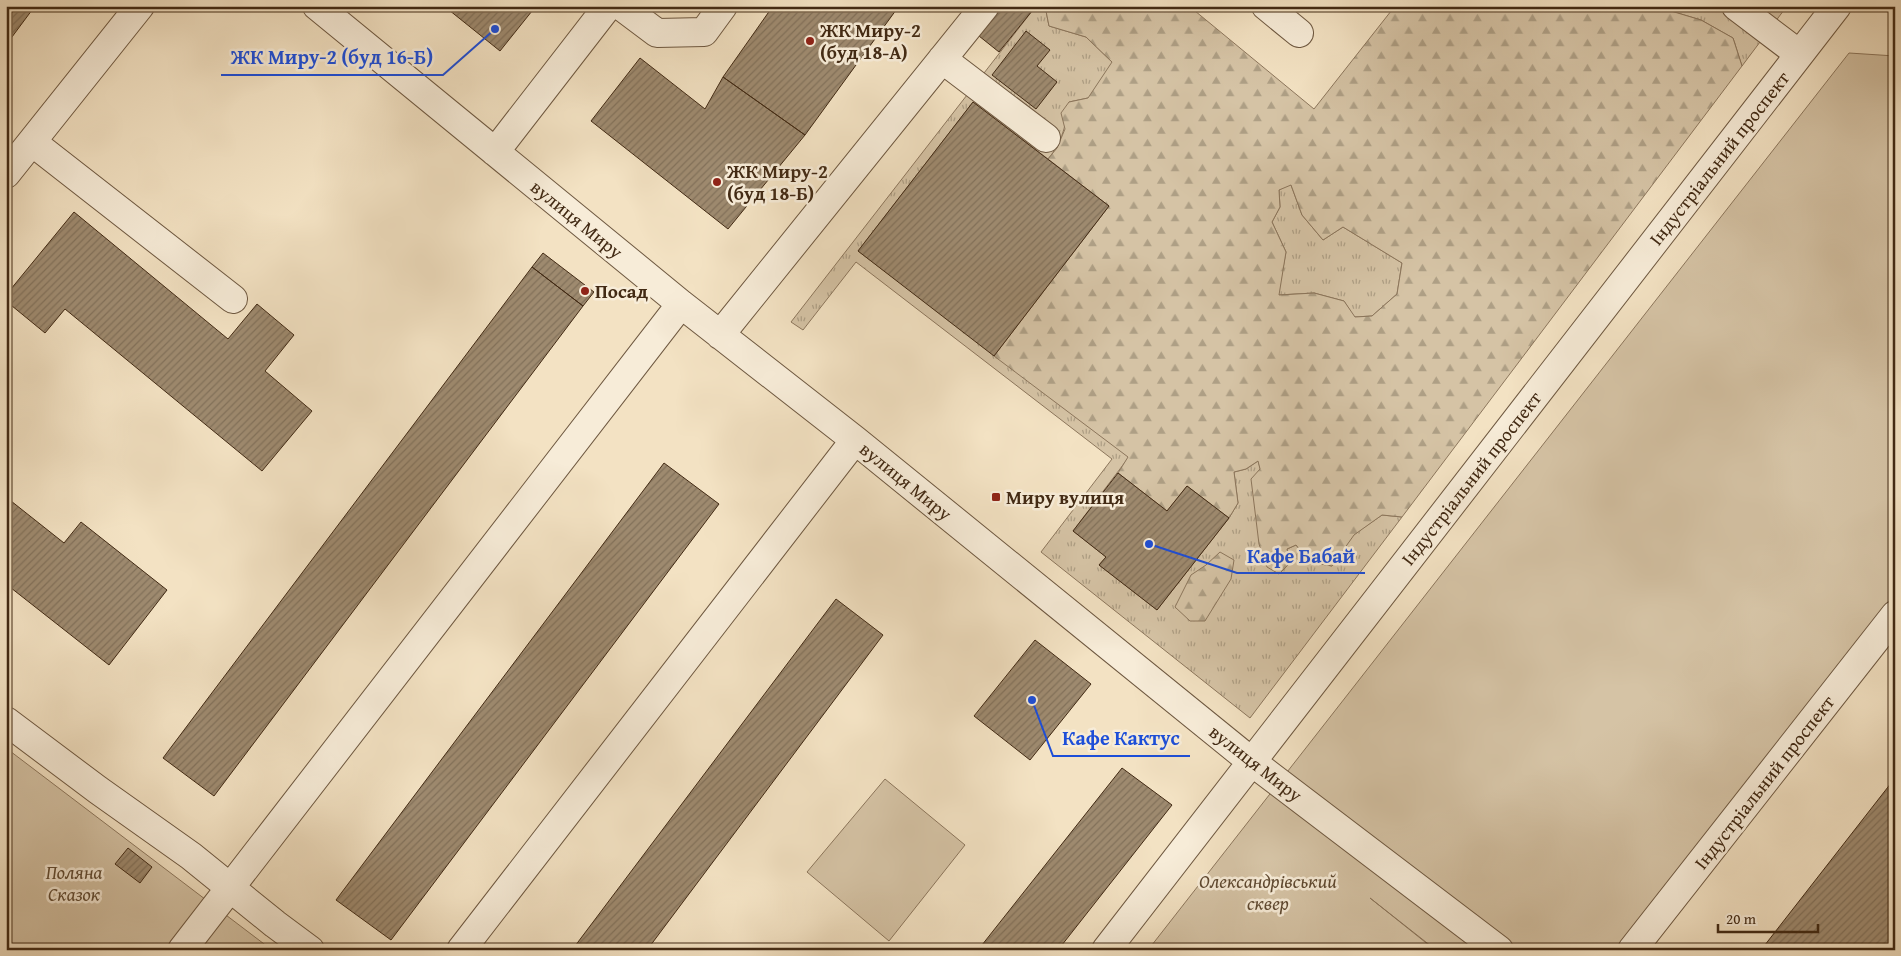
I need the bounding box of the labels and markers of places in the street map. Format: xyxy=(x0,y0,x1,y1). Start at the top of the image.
place label: ЖК Миру-2 (буд 18-А) xyxy=(819,16,921,66)
marker: ЖК Миру-2 (буд 18-А) xyxy=(804,35,816,47)
callout: ЖК Миру-2 (буд 16-Б) xyxy=(221,40,443,75)
place label: ЖК Миру-2 (буд 18-Б) xyxy=(726,157,828,207)
marker: ЖК Миру-2 (буд 18-Б) xyxy=(711,176,723,188)
place label: Посад xyxy=(595,277,648,305)
marker: Посад xyxy=(579,285,591,297)
place label: Миру вулиця xyxy=(1006,483,1124,511)
marker: Миру вулиця xyxy=(990,491,1002,503)
callout: Кафе Бабай xyxy=(1237,538,1365,573)
callout: Кафе Кактус xyxy=(1053,721,1190,756)

